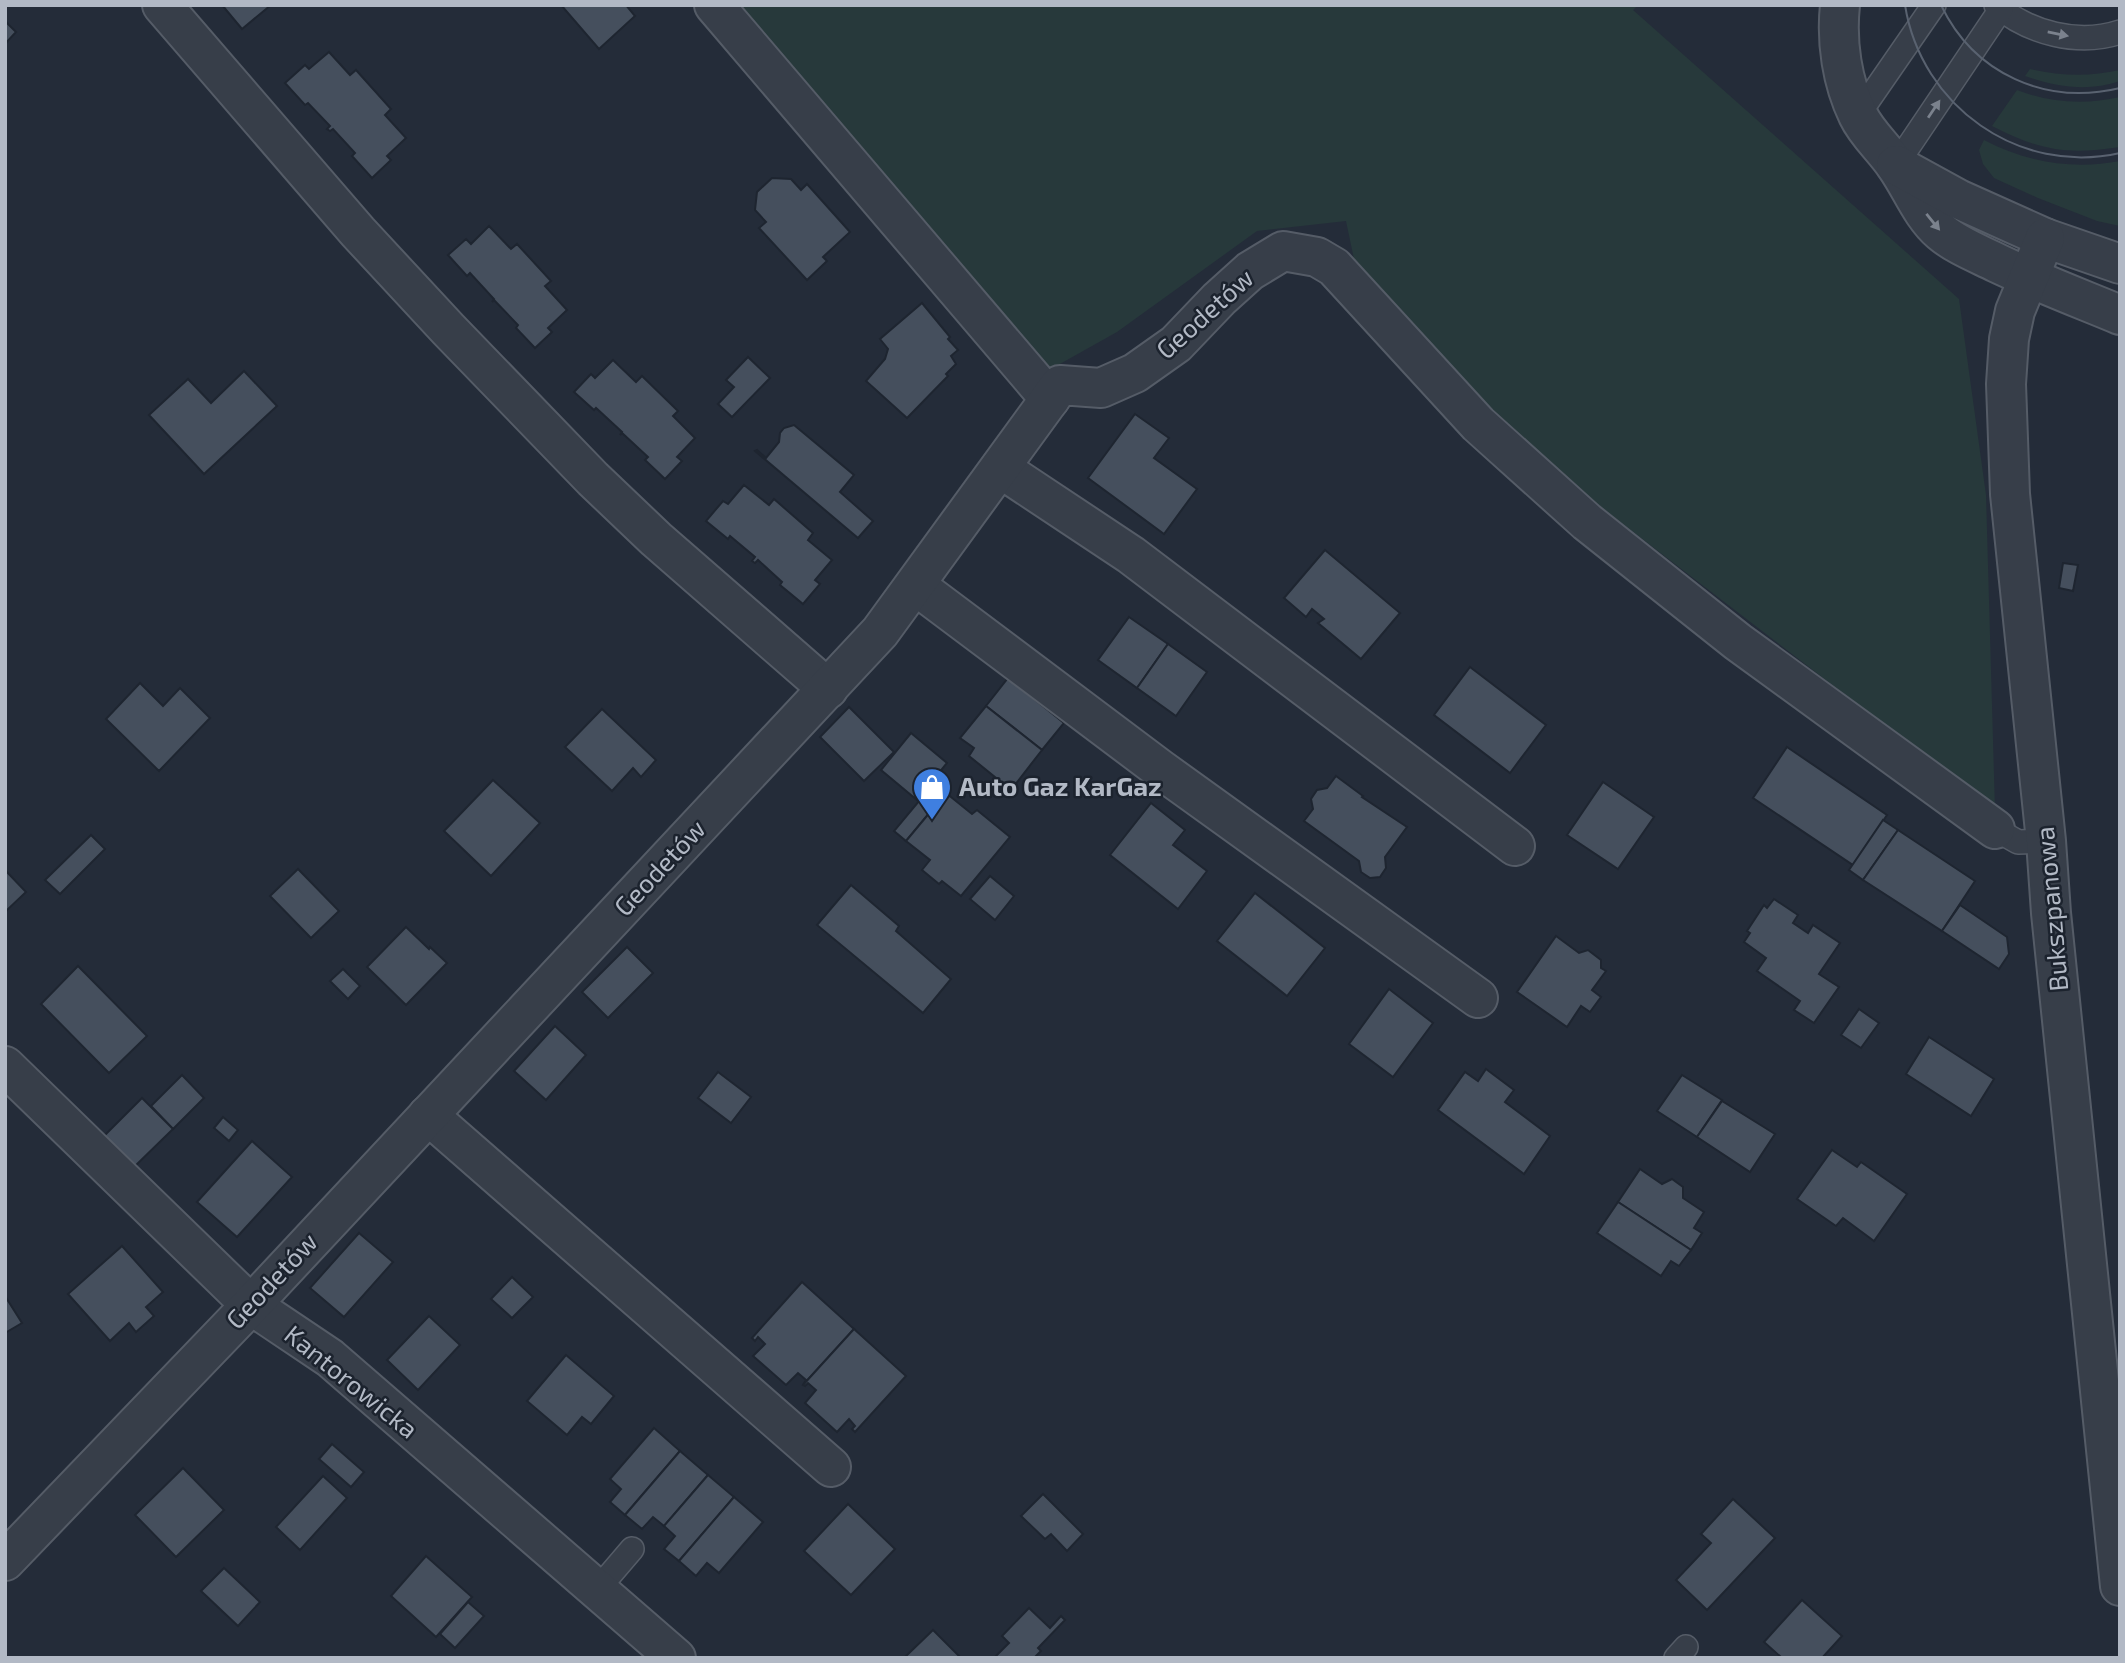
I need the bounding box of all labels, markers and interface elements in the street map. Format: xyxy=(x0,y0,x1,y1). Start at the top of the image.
one-way arrow xyxy=(2047,29,2069,40)
one-way arrow xyxy=(1928,99,1941,119)
one-way arrow xyxy=(1926,213,1941,231)
street label: Geodetów xyxy=(1149,261,1259,365)
shop icon: Auto Gaz KarGaz xyxy=(911,766,953,821)
place label: Auto Gaz KarGaz xyxy=(959,770,1162,801)
street label: Geodetów xyxy=(607,813,711,921)
street label: Bukszpanowa xyxy=(2028,825,2073,993)
street label: Geodetów xyxy=(219,1226,323,1334)
street label: Kantorowicka xyxy=(279,1318,425,1444)

